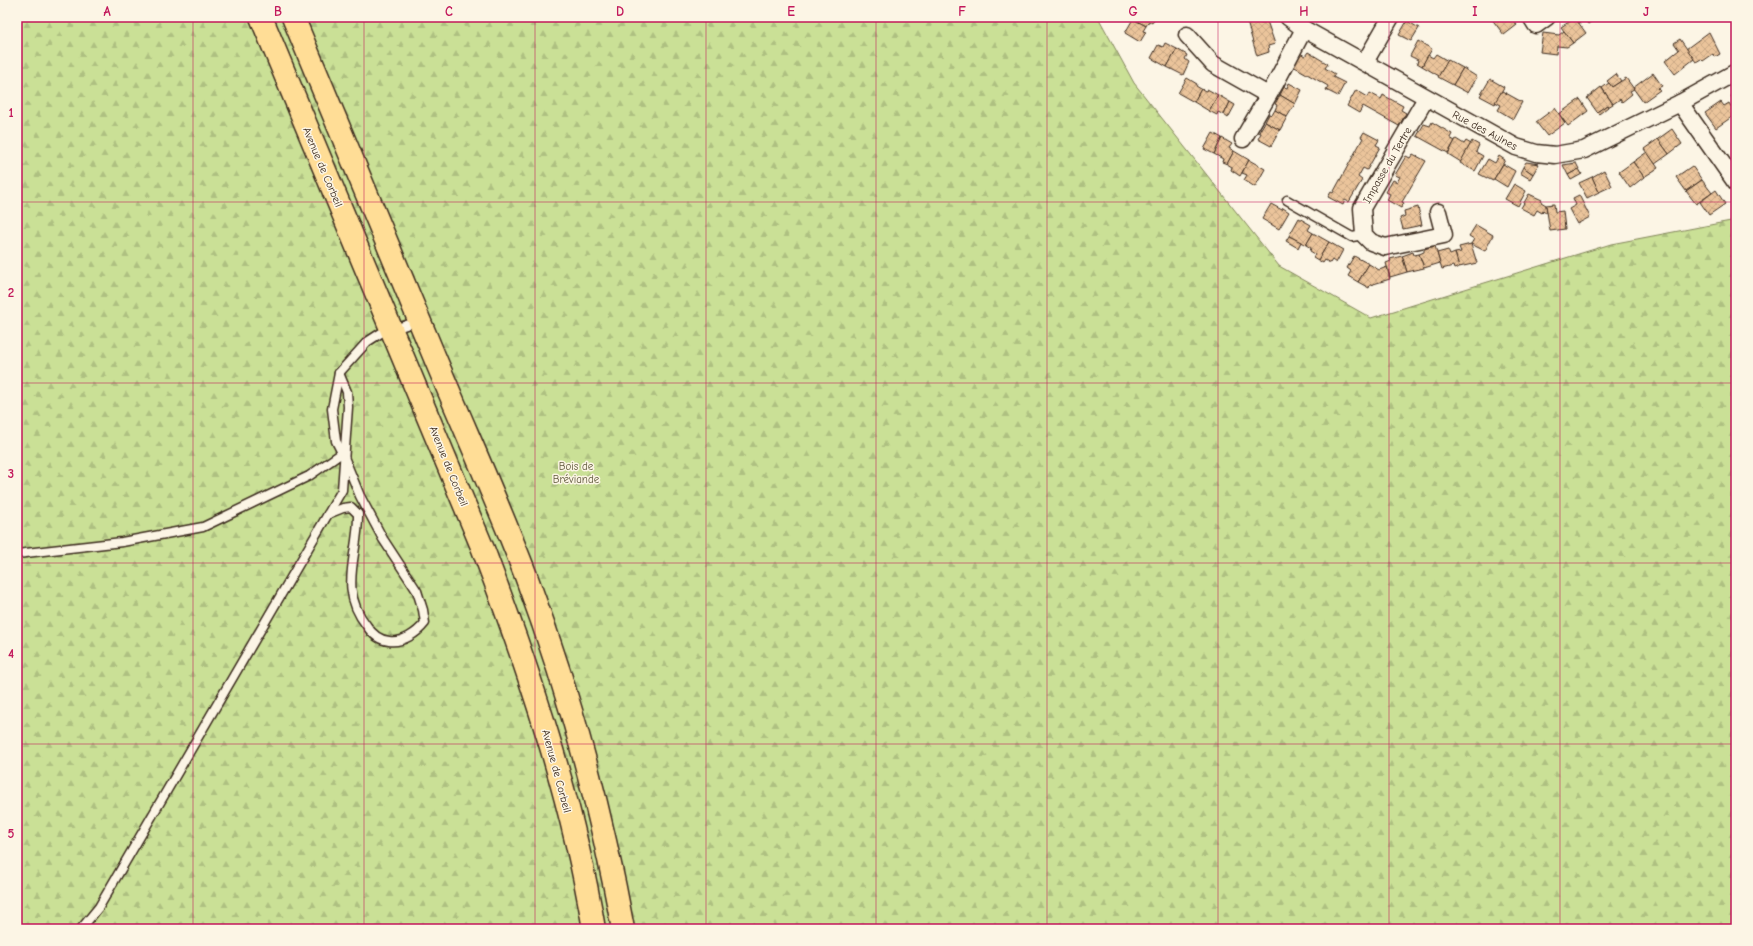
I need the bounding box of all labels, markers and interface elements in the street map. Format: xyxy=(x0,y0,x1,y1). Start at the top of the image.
text: A xyxy=(103,4,111,19)
text: B xyxy=(274,4,282,19)
text: C xyxy=(445,4,453,19)
text: D xyxy=(616,4,624,19)
text: E xyxy=(787,4,795,19)
text: F xyxy=(958,4,966,19)
text: G xyxy=(1128,4,1138,19)
text: H xyxy=(1299,4,1309,19)
text: I xyxy=(1472,4,1478,19)
text: J xyxy=(1643,4,1649,19)
text: 1 xyxy=(8,105,14,120)
street label: Rue des Aulnes xyxy=(1450,108,1520,153)
street label: Impasse du Tertre xyxy=(1360,124,1415,206)
street label: Avenue de Corbeil xyxy=(300,125,345,209)
text: 2 xyxy=(8,285,14,300)
street label: Avenue de Corbeil xyxy=(427,424,471,508)
park label: Bois de Bréviande xyxy=(553,460,600,486)
text: 3 xyxy=(8,466,14,481)
text: 4 xyxy=(8,646,14,661)
street label: Avenue de Corbeil xyxy=(539,728,574,814)
text: 5 xyxy=(8,826,15,841)

